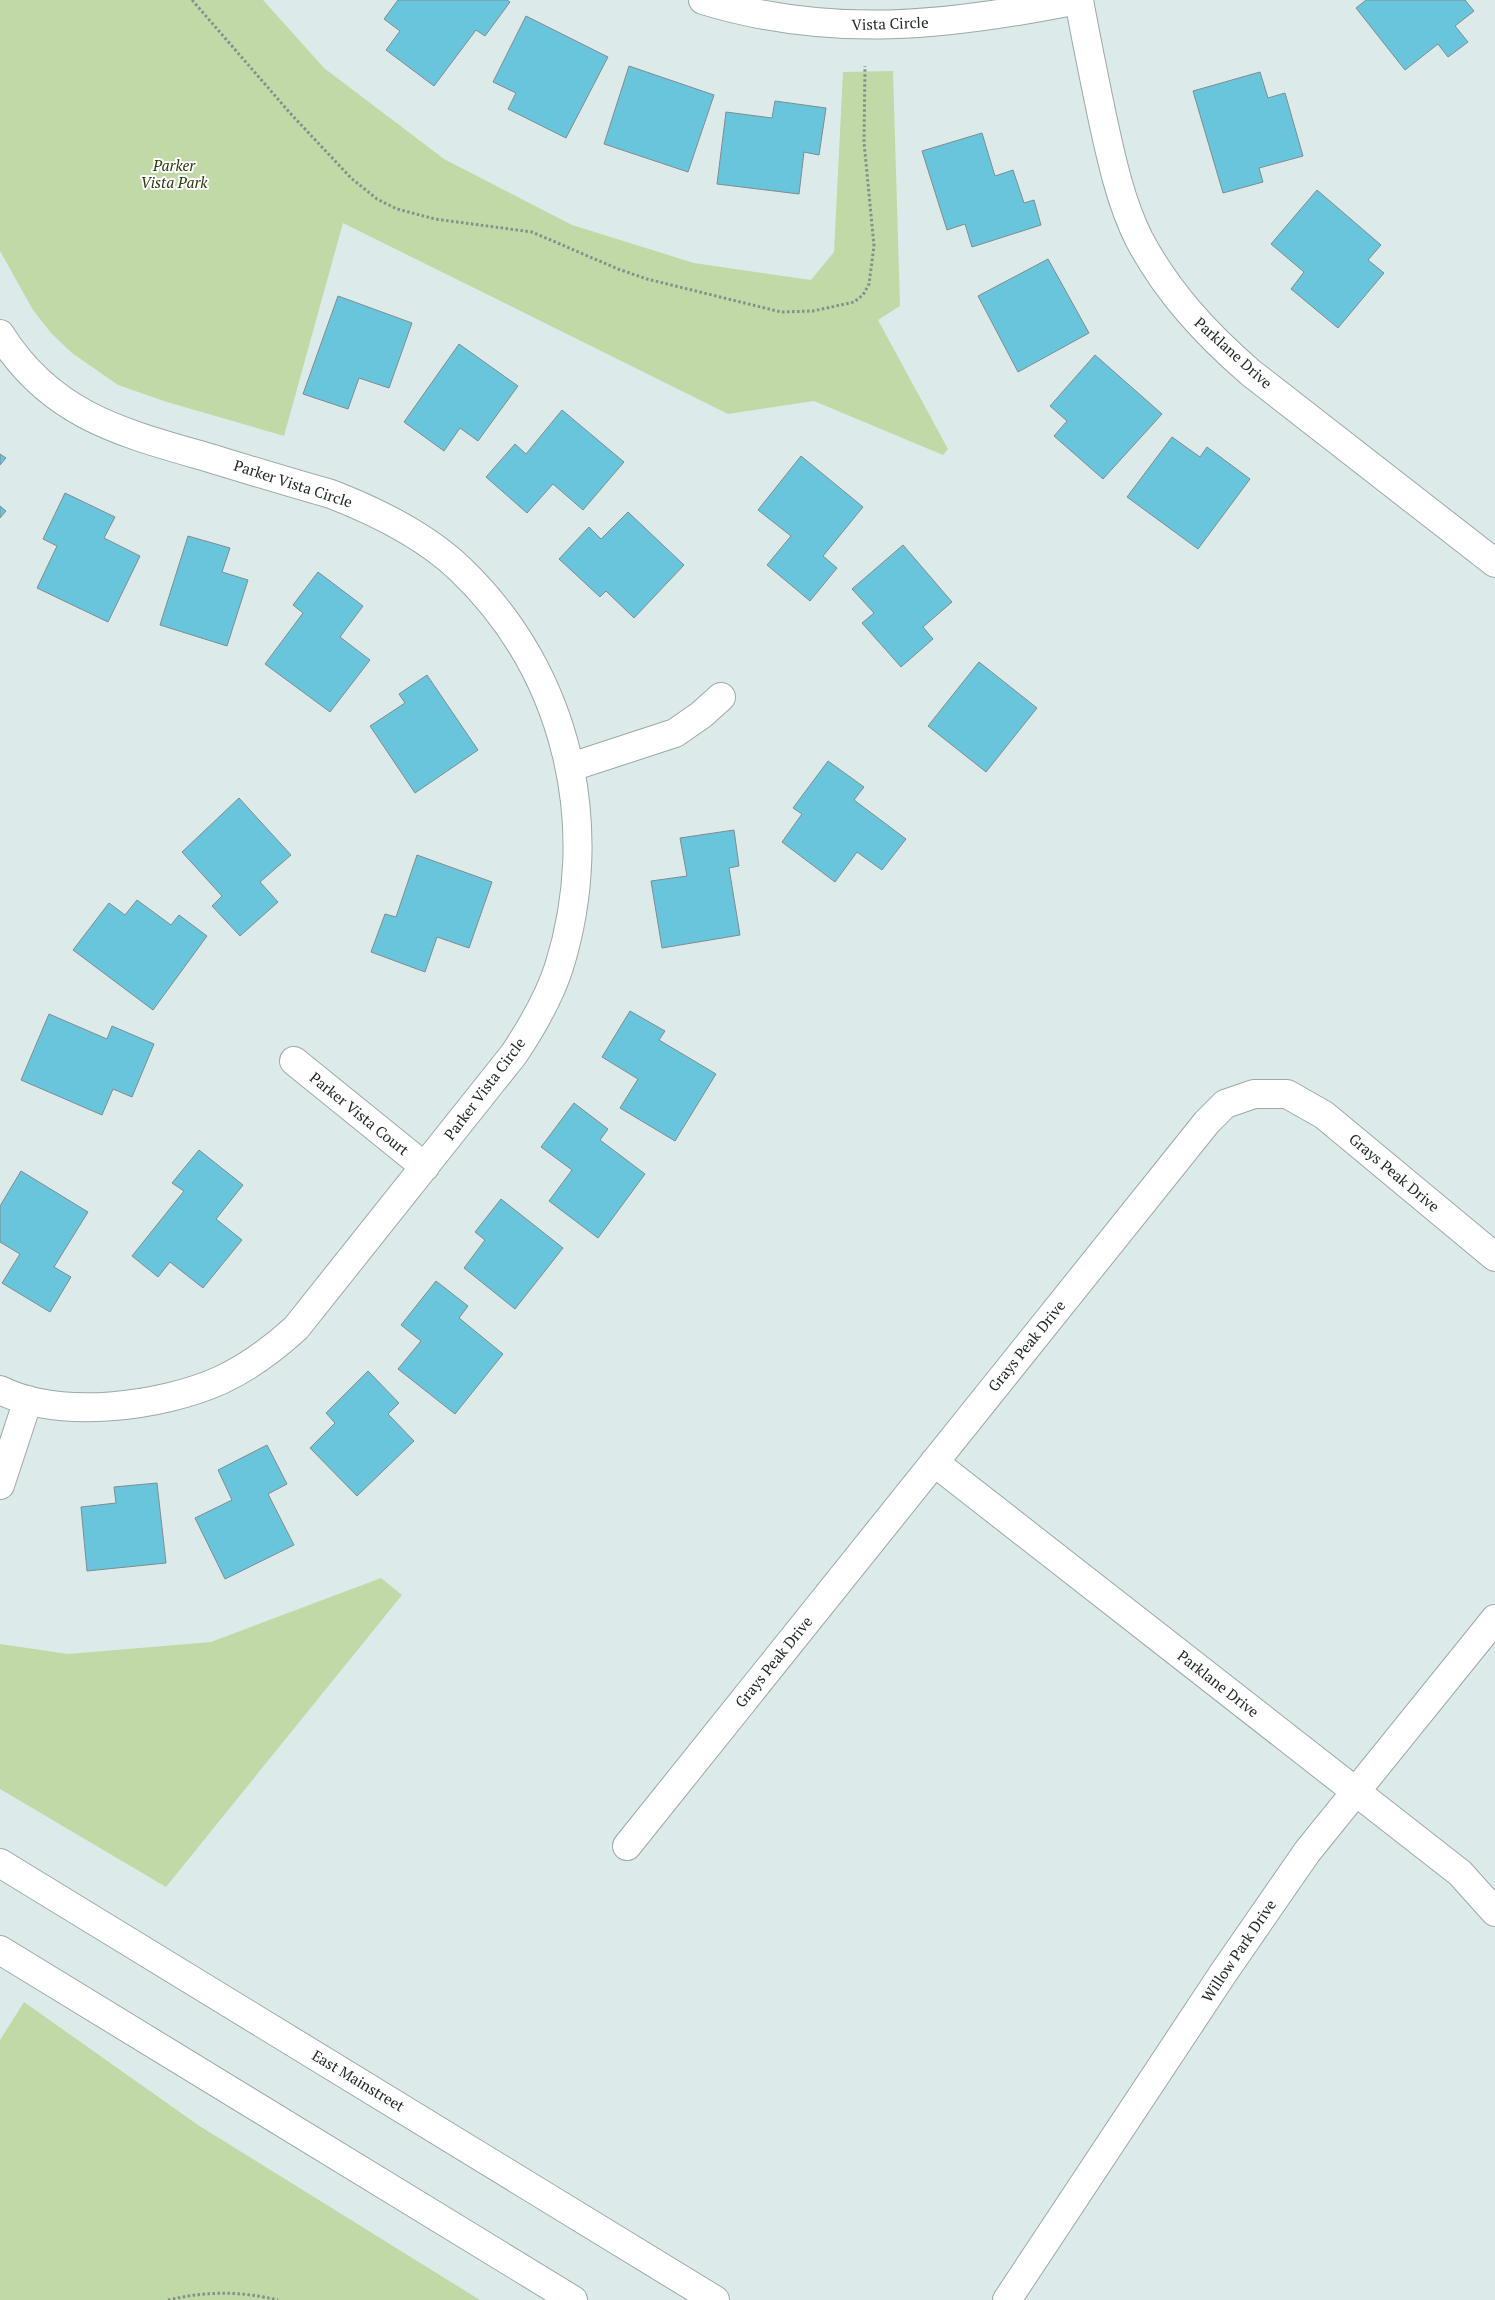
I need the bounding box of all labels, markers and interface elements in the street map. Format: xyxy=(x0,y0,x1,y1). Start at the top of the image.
street label: Vista Circle xyxy=(851,12,929,34)
park label: Parker Vista Park xyxy=(141,155,208,192)
street label: Parklane Drive xyxy=(1191,312,1277,392)
street label: Parker Vista Circle xyxy=(232,454,355,512)
street label: Parker Vista Circle xyxy=(439,1033,529,1144)
street label: Parker Vista Court xyxy=(306,1067,414,1160)
street label: Grays Peak Drive xyxy=(1345,1129,1444,1216)
street label: Grays Peak Drive xyxy=(983,1295,1069,1395)
street label: Grays Peak Drive xyxy=(730,1611,816,1711)
street label: Parklane Drive xyxy=(1174,1645,1263,1721)
street label: Willow Park Drive xyxy=(1196,1895,1280,2006)
street label: East Mainstreet xyxy=(309,2045,409,2116)

